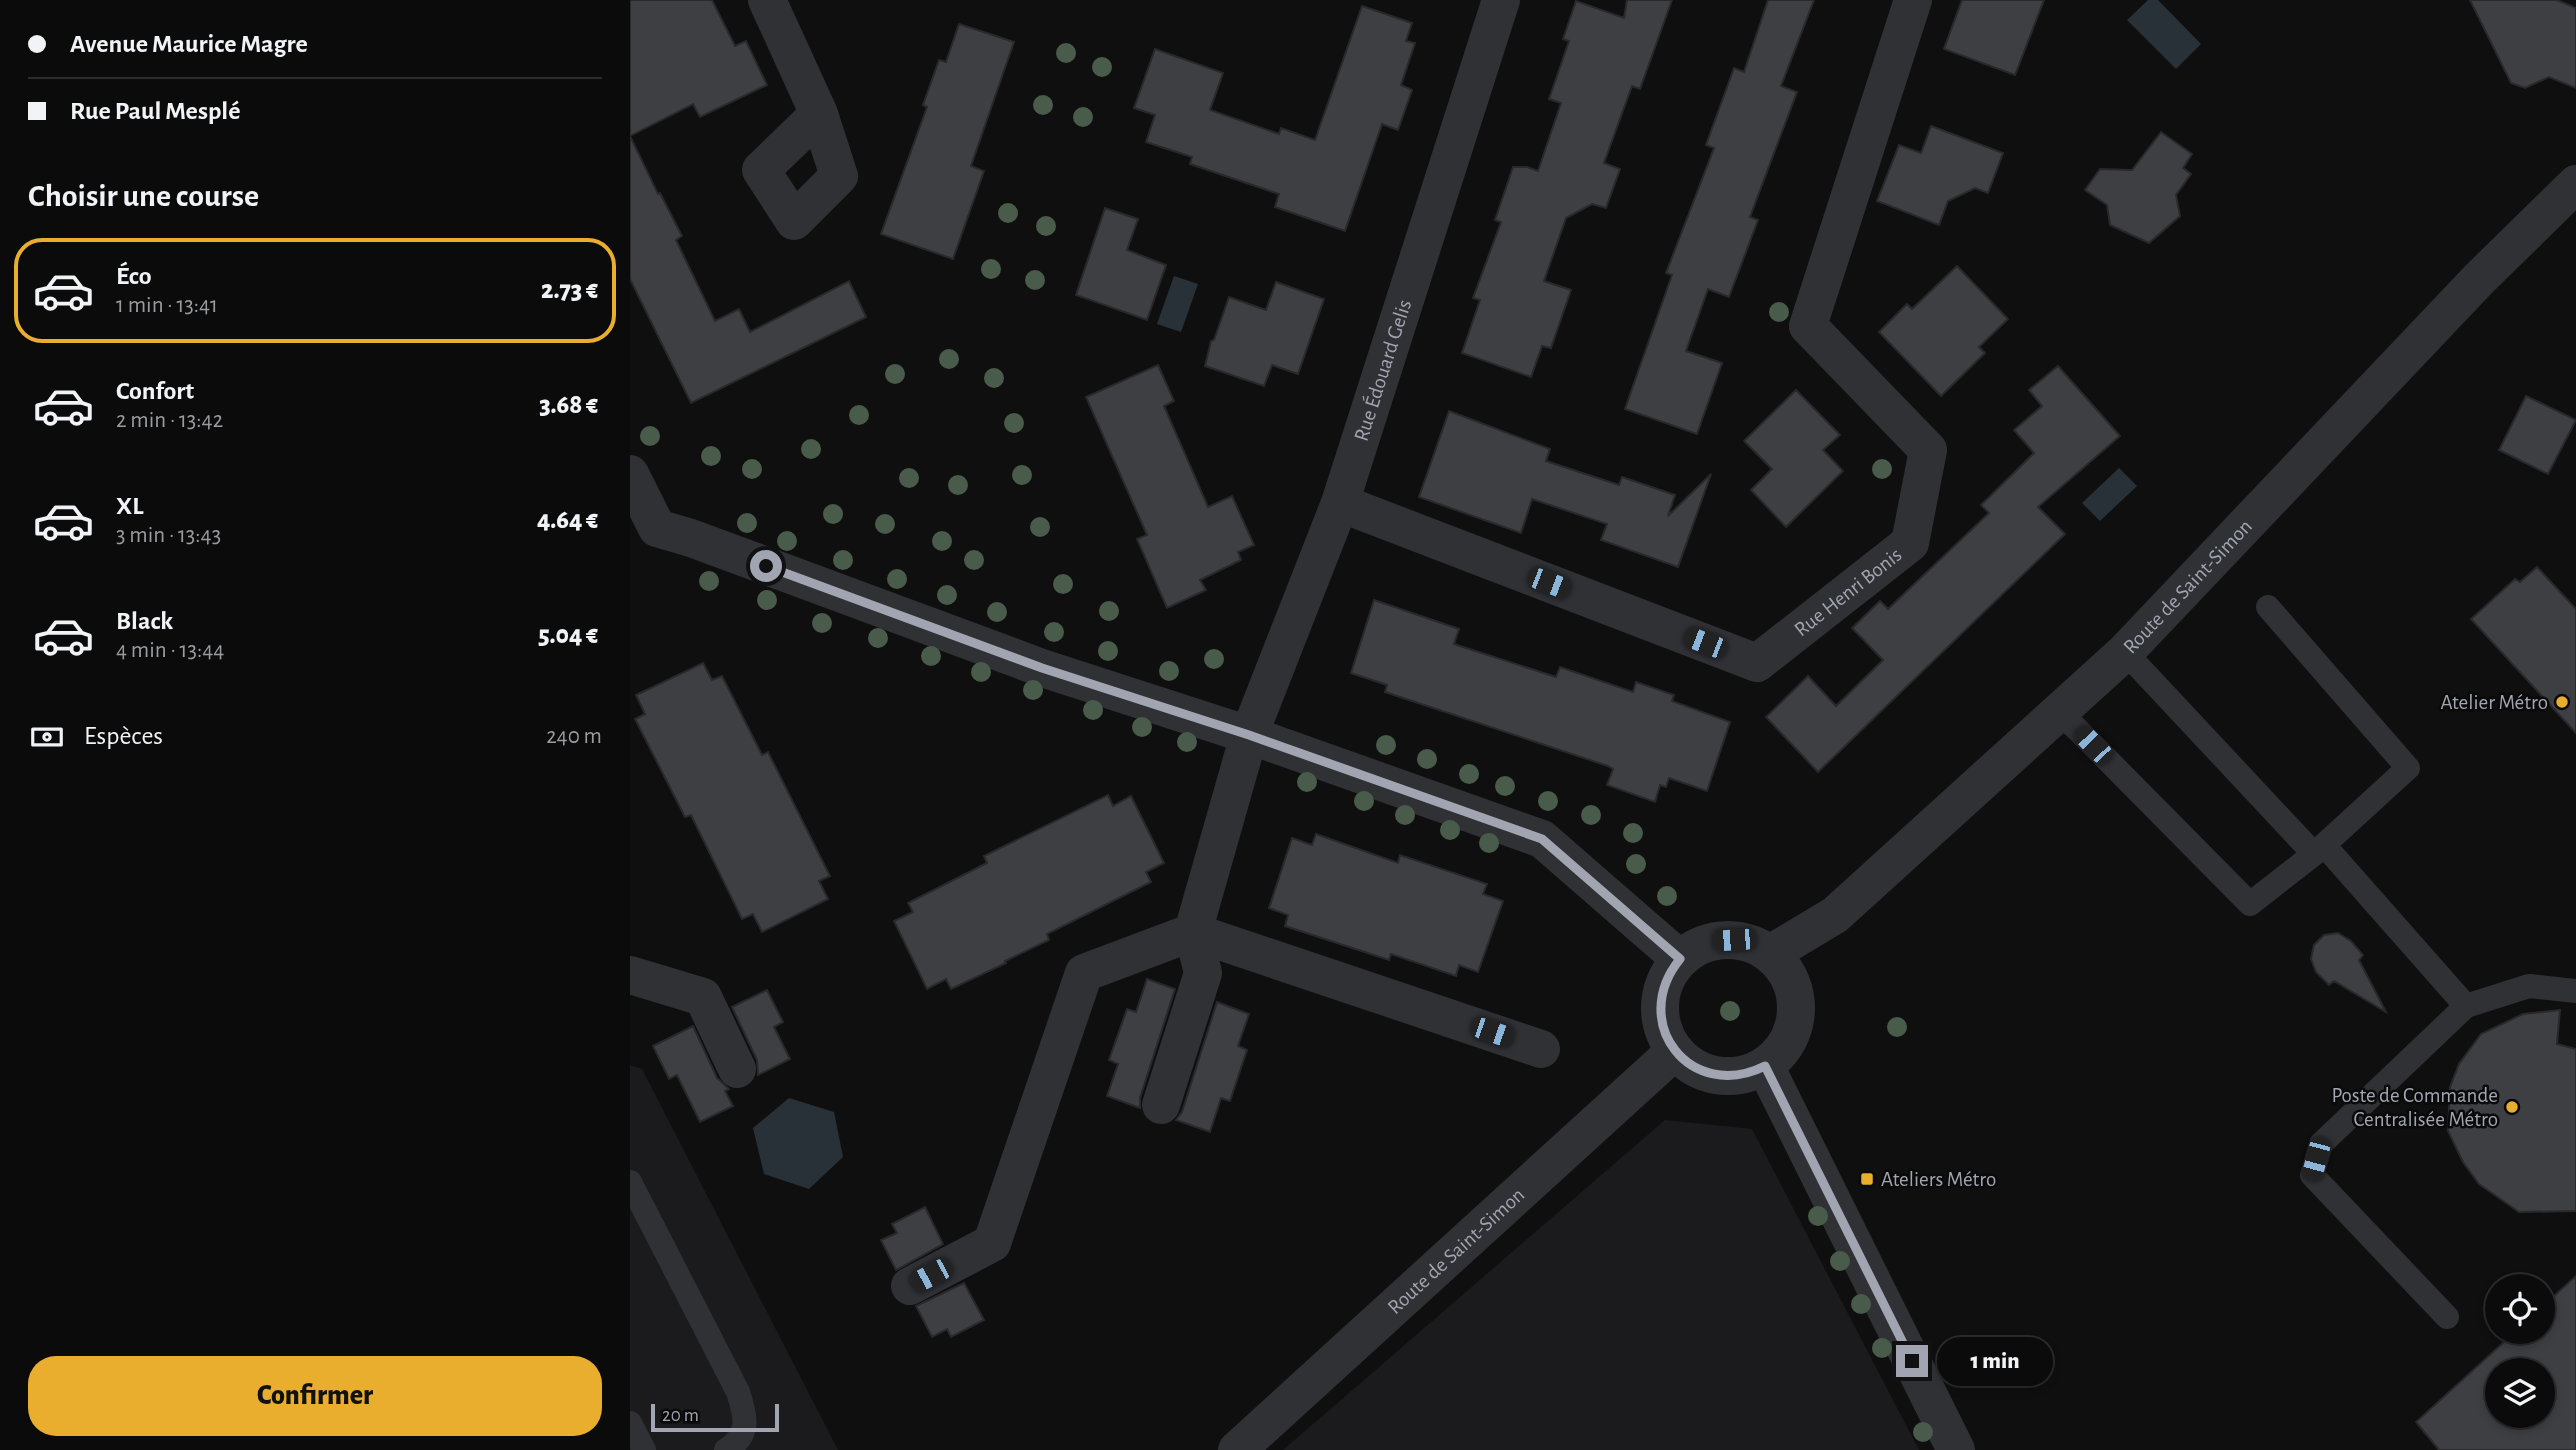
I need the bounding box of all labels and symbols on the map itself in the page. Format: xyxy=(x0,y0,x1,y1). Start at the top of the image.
street label: Rue Édouard Gelis xyxy=(1350,297,1415,444)
street label: Route de Saint-Simon xyxy=(2119,515,2256,658)
street label: Rue Henri Bonis xyxy=(1791,544,1906,640)
route start xyxy=(750,550,782,582)
car xyxy=(1526,566,1573,600)
car xyxy=(1682,626,1729,660)
place label: Atelier Métro xyxy=(2440,692,2548,713)
marker: Atelier Métro xyxy=(2554,694,2570,710)
car xyxy=(2071,723,2116,767)
car xyxy=(1713,928,1756,952)
car xyxy=(1469,1015,1516,1049)
place label: Poste de Commande Centralisée Métro xyxy=(2331,1085,2498,1130)
marker: Poste de Commande Centralisée Métro xyxy=(2504,1099,2520,1115)
car xyxy=(2301,1136,2332,1182)
place label: Ateliers Métro xyxy=(1881,1169,1996,1190)
marker: Ateliers Métro xyxy=(1859,1171,1875,1187)
street label: Route de Saint-Simon xyxy=(1384,1184,1528,1318)
car xyxy=(908,1256,955,1294)
callout: 1 min xyxy=(1936,1336,2052,1386)
route end xyxy=(1896,1345,1928,1377)
scale bar xyxy=(651,1401,779,1433)

